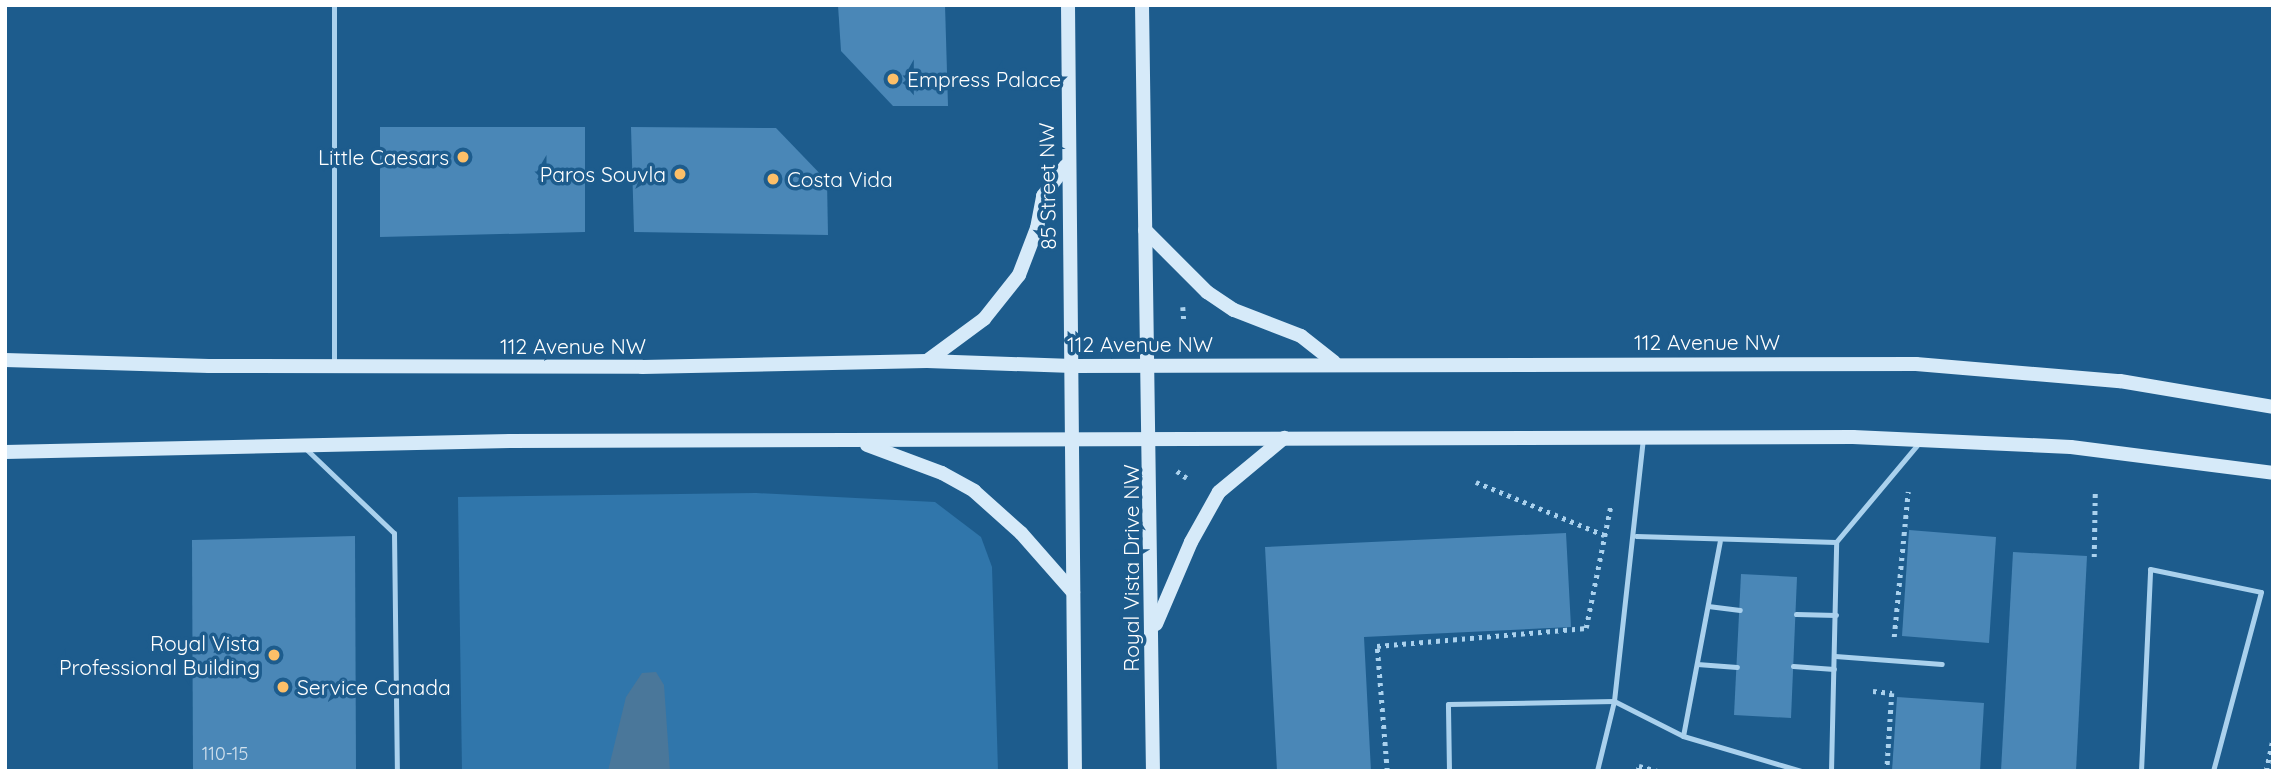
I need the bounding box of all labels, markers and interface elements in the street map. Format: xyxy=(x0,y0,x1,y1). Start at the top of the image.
place label: Empress Palace xyxy=(907,66,1061,92)
marker: Empress Palace xyxy=(885,71,901,87)
street label: 85 Street NW xyxy=(1033,122,1061,250)
place label: Little Caesars xyxy=(318,144,449,170)
marker: Little Caesars xyxy=(455,149,471,165)
place label: Paros Souvla xyxy=(540,161,666,187)
marker: Paros Souvla xyxy=(672,166,688,182)
place label: Costa Vida xyxy=(787,166,893,192)
marker: Costa Vida xyxy=(765,171,781,187)
street label: 112 Avenue NW xyxy=(1634,329,1780,355)
street label: 112 Avenue NW xyxy=(1067,331,1213,357)
street label: 112 Avenue NW xyxy=(500,333,646,359)
street label: Royal Vista Drive NW xyxy=(1118,464,1144,672)
place label: Royal Vista Professional Building xyxy=(59,630,260,680)
marker: Royal Vista Professional Building xyxy=(266,647,282,663)
place label: Service Canada xyxy=(297,674,451,700)
marker: Service Canada xyxy=(275,679,291,695)
house number: 110-15 xyxy=(202,743,248,765)

